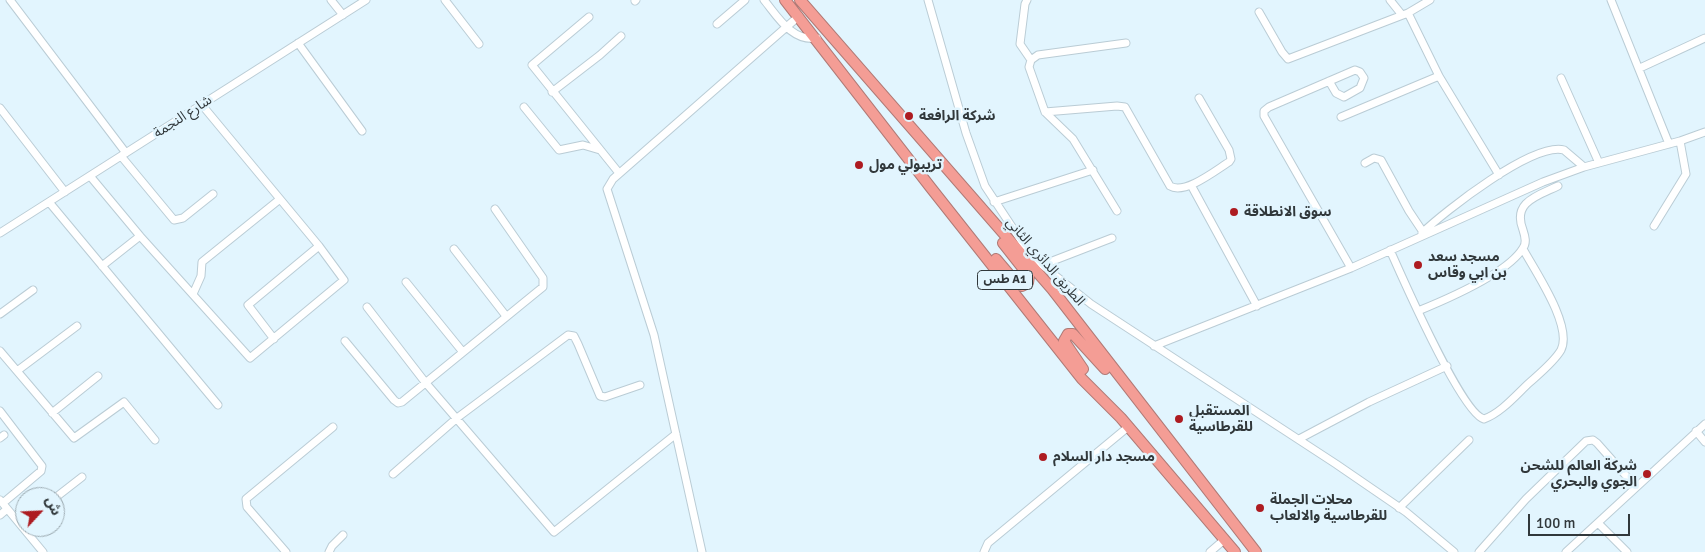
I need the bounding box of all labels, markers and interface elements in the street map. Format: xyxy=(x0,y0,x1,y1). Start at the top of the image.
street label: شارع النجمة xyxy=(151,92,215,142)
place label: شركة الرافعة xyxy=(919,108,996,124)
marker: شركة الرافعة xyxy=(903,110,915,122)
place label: تريبولي مول xyxy=(869,157,942,173)
marker: تريبولي مول xyxy=(853,159,865,171)
place label: سوق الانطلاقة xyxy=(1244,204,1332,220)
marker: سوق الانطلاقة xyxy=(1228,206,1240,218)
street label: الطريق الدائري الثاني xyxy=(1002,214,1088,310)
place label: مسجد سعد بن ابي وقاس xyxy=(1428,249,1507,282)
marker: مسجد سعد بن ابي وقاس xyxy=(1412,259,1424,271)
road number: طس A1 xyxy=(978,270,1032,290)
place label: المستقبل للقرطاسية xyxy=(1189,403,1253,436)
marker: المستقبل للقرطاسية xyxy=(1173,413,1185,425)
place label: مسجد دار السلام xyxy=(1053,449,1155,465)
marker: مسجد دار السلام xyxy=(1037,451,1049,463)
place label: شركة العالم للشحن الجوي والبحري xyxy=(1520,458,1637,491)
marker: شركة العالم للشحن الجوي والبحري xyxy=(1641,468,1653,480)
north arrow xyxy=(15,487,65,537)
place label: محلات الجملة للقرطاسية والالعاب xyxy=(1270,492,1387,524)
text: ش xyxy=(41,494,65,518)
marker: محلات الجملة للقرطاسية والالعاب xyxy=(1254,502,1266,514)
scale bar xyxy=(1530,504,1632,536)
text: 100 m xyxy=(1536,514,1576,532)

